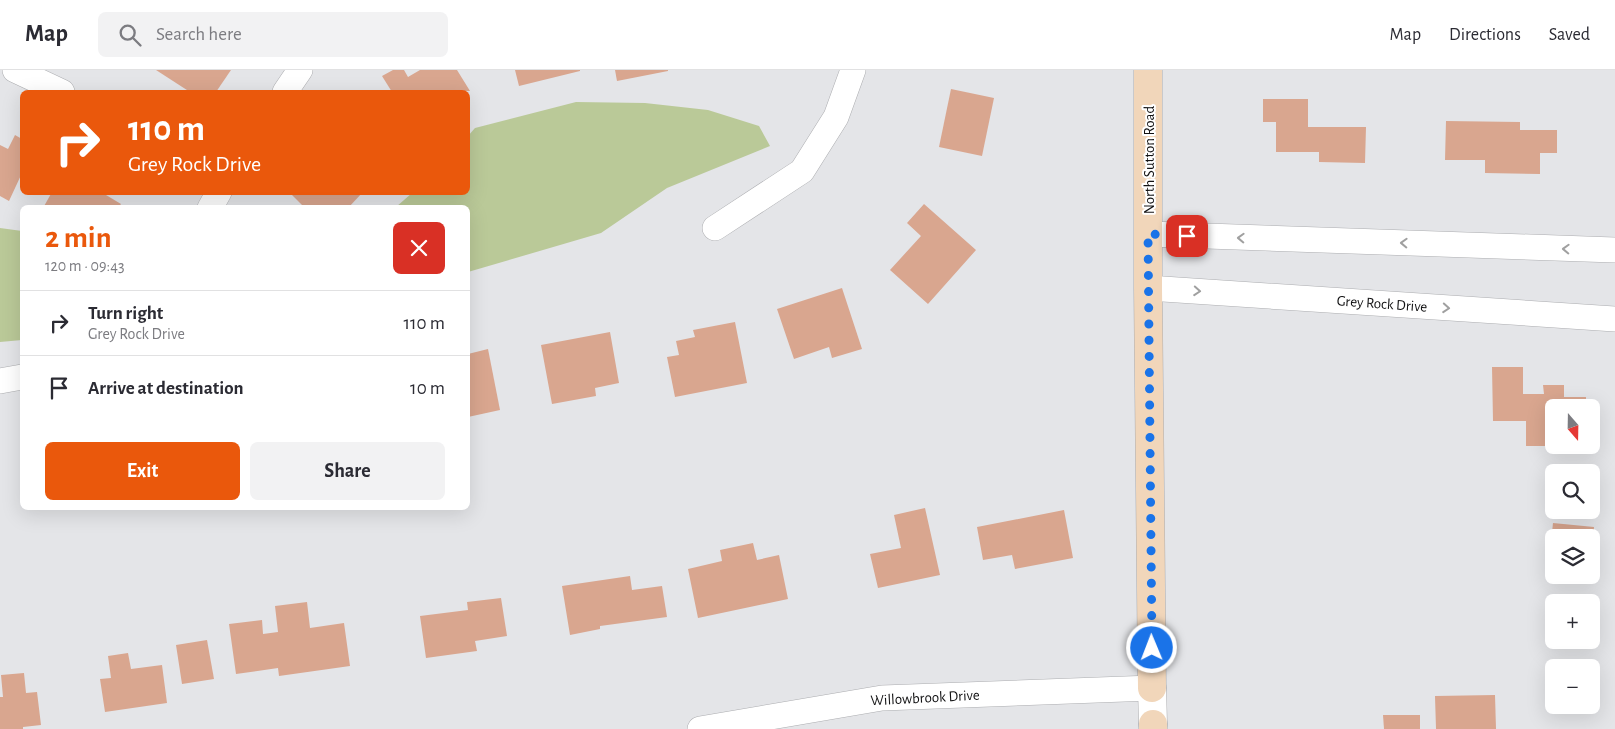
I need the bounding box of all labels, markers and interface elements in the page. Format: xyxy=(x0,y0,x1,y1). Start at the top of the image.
search box xyxy=(98,12,448,57)
icon: search xyxy=(116,21,144,49)
text: Map xyxy=(25,22,68,46)
text: Search here xyxy=(156,25,242,44)
text: Map xyxy=(1390,26,1421,44)
text: Directions xyxy=(1449,26,1521,44)
text: Saved xyxy=(1549,26,1590,44)
street label: North Sutton Road xyxy=(1142,106,1157,214)
icon: right xyxy=(45,110,110,175)
text: 110 m xyxy=(128,112,205,147)
text: Grey Rock Drive xyxy=(128,153,261,175)
pin xyxy=(1166,215,1208,257)
button: close xyxy=(393,222,445,274)
icon: arrive xyxy=(1173,222,1201,250)
text: 2 min xyxy=(45,223,112,253)
one-way arrow xyxy=(1237,232,1245,243)
one-way arrow xyxy=(1400,238,1408,248)
one-way arrow xyxy=(1562,243,1570,254)
text: 120 m · 09:43 xyxy=(45,258,125,274)
one-way arrow xyxy=(1193,286,1201,297)
street label: Grey Rock Drive xyxy=(1336,293,1428,315)
one-way arrow xyxy=(1442,302,1450,313)
text: Turn right xyxy=(88,304,163,323)
icon: right xyxy=(45,309,73,337)
text: 110 m xyxy=(404,314,445,333)
text: Grey Rock Drive xyxy=(88,326,185,342)
icon: arrive xyxy=(45,374,73,402)
text: Arrive at destination xyxy=(88,379,244,398)
text: 10 m xyxy=(410,379,445,398)
north arrow xyxy=(1545,399,1600,454)
map controls xyxy=(1545,399,1600,714)
button: Exit xyxy=(45,442,240,500)
button: Share xyxy=(250,442,445,500)
button: search xyxy=(1545,464,1600,519)
button: layers xyxy=(1545,529,1600,584)
button: + xyxy=(1545,594,1600,649)
position arrow xyxy=(1125,621,1177,673)
button: − xyxy=(1545,659,1600,714)
street label: Willowbrook Drive xyxy=(870,688,980,708)

